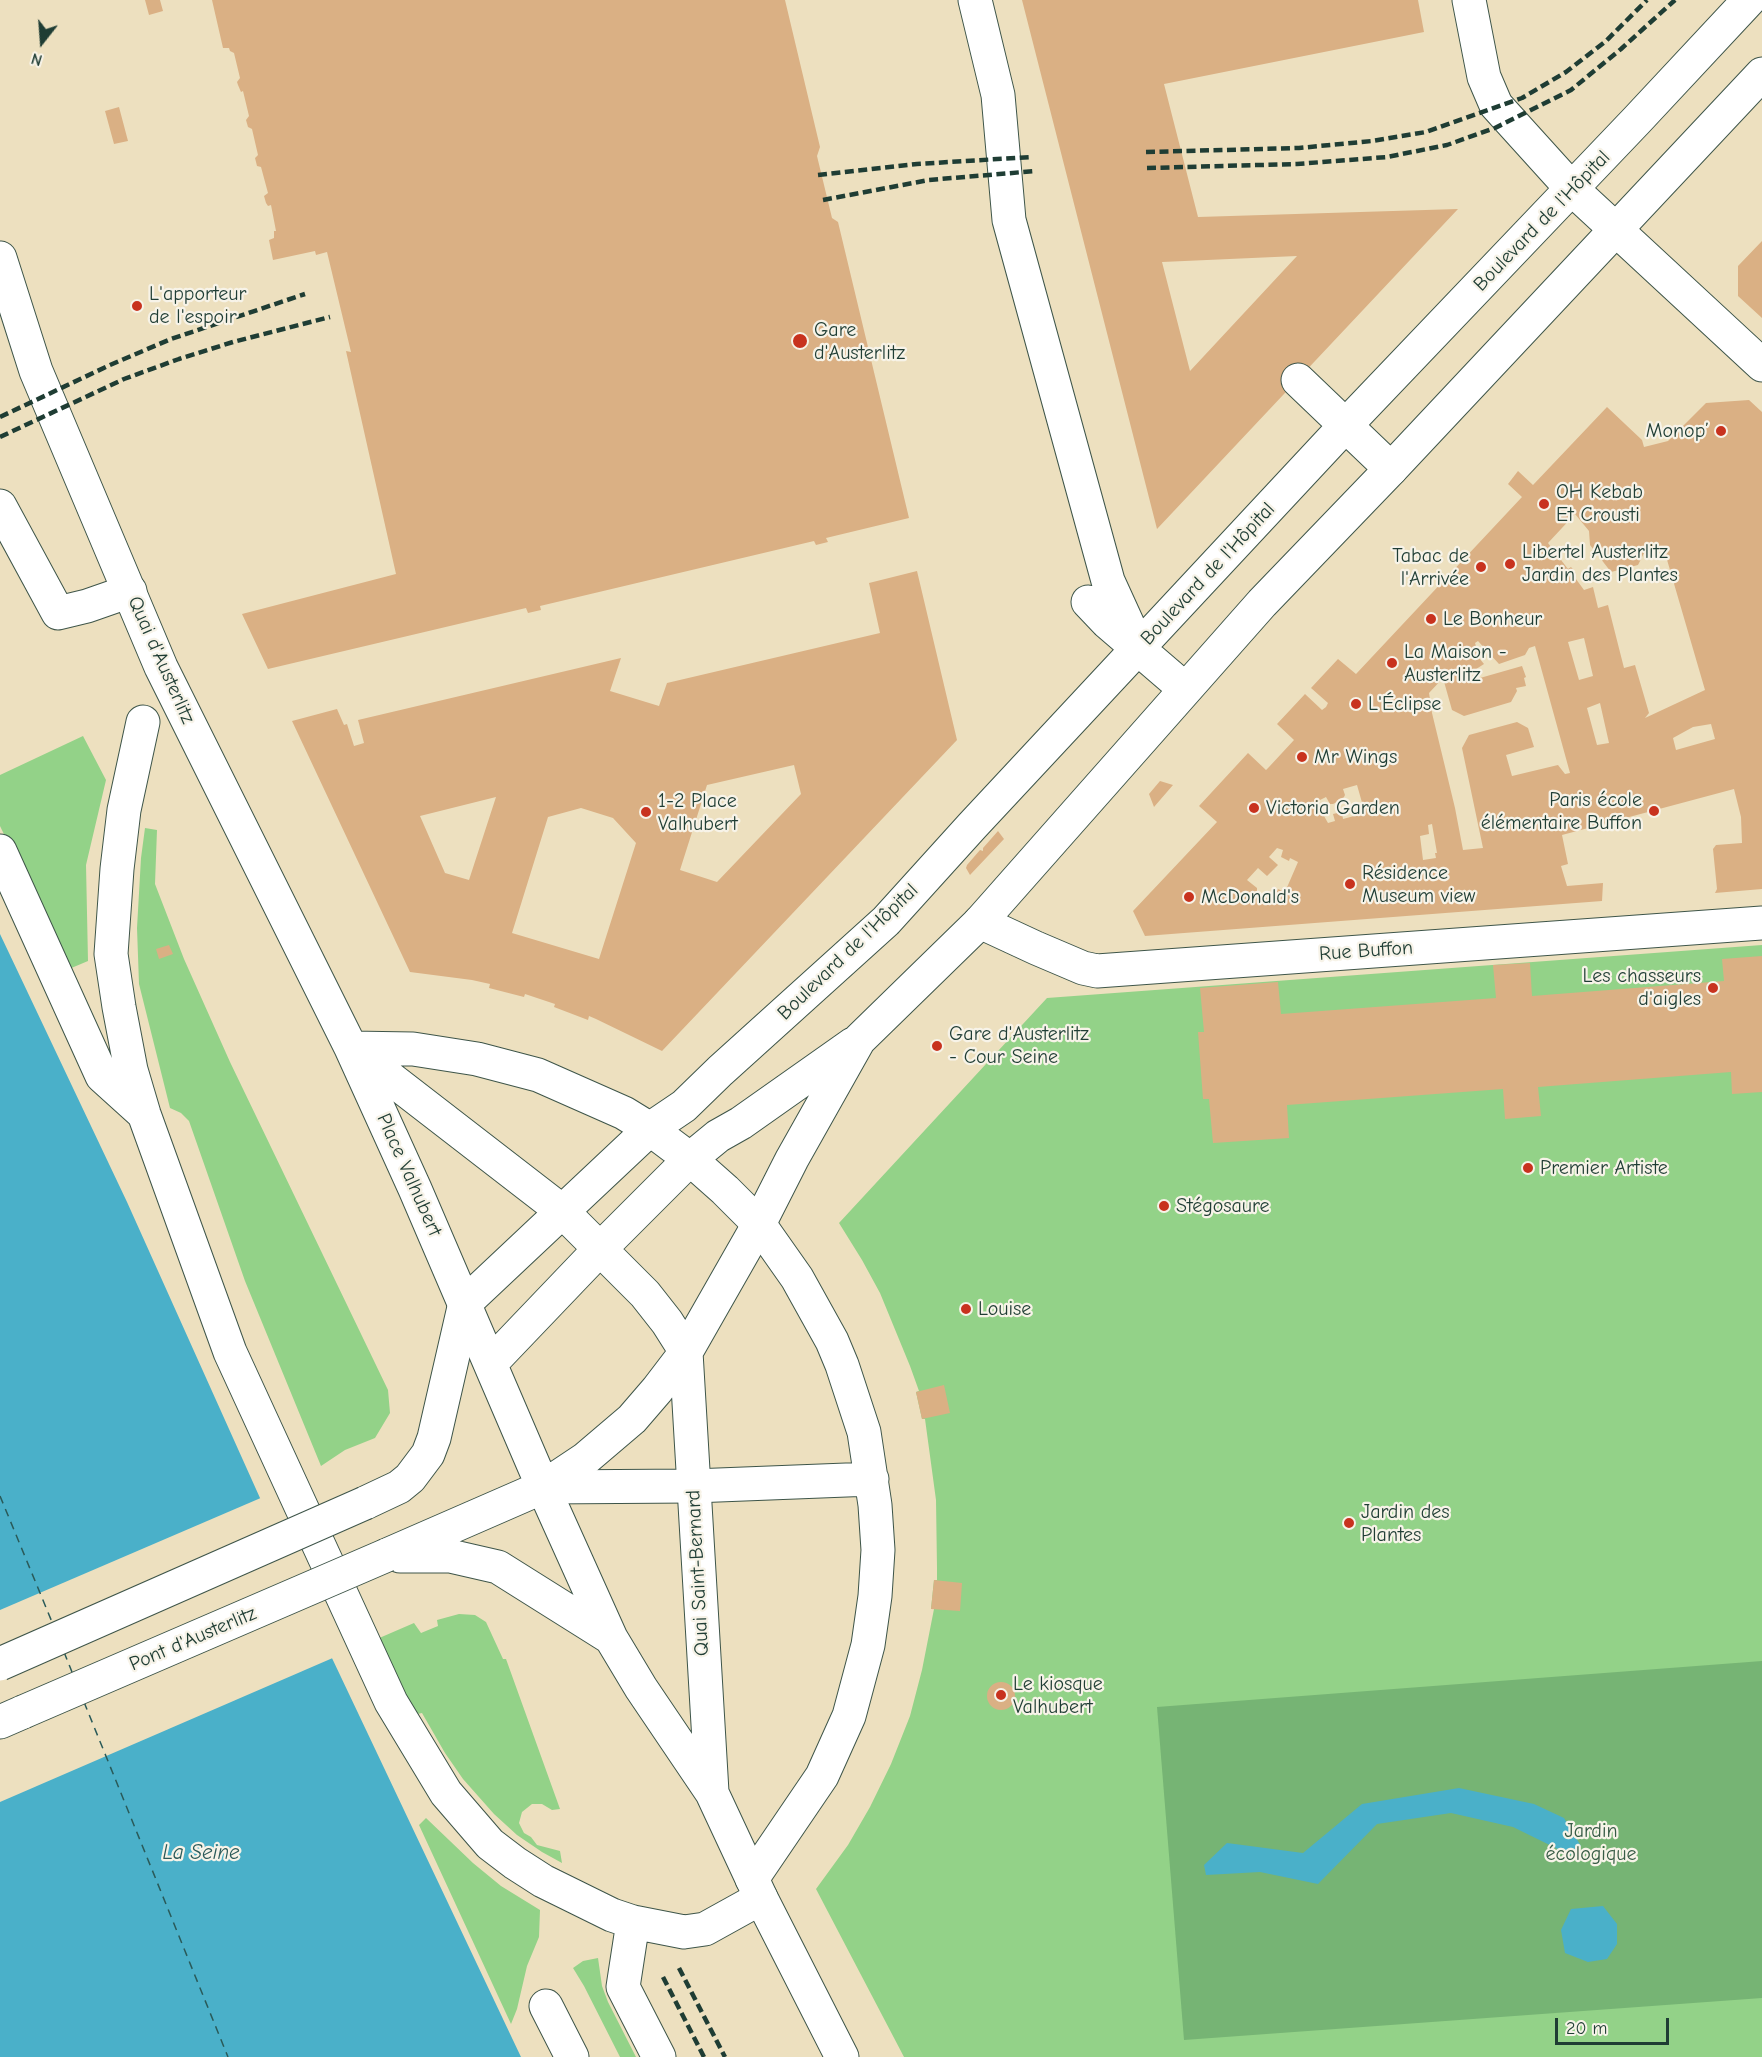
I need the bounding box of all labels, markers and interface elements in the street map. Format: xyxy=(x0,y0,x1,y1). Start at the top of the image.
north arrow xyxy=(12,12,72,72)
text: N xyxy=(29,49,44,69)
street label: Boulevard de l'Hôpital xyxy=(1469,146,1615,296)
place label: L'apporteur de l'espoir xyxy=(149,282,246,329)
marker: L'apporteur de l'espoir xyxy=(130,299,144,313)
place label: Gare d'Austerlitz xyxy=(814,318,905,365)
marker: Gare d'Austerlitz xyxy=(791,332,809,350)
place label: Monop’ xyxy=(1646,419,1709,443)
marker: Monop’ xyxy=(1714,424,1728,438)
place label: OH Kebab Et Crousti xyxy=(1556,480,1643,527)
marker: OH Kebab Et Crousti xyxy=(1537,497,1551,511)
street label: Boulevard de l'Hôpital xyxy=(1136,498,1280,650)
place label: Libertel Austerlitz Jardin des Plantes xyxy=(1522,540,1678,587)
place label: Tabac de l'Arrivée xyxy=(1392,544,1469,591)
marker: Libertel Austerlitz Jardin des Plantes xyxy=(1503,557,1517,571)
marker: Tabac de l'Arrivée xyxy=(1474,560,1488,574)
street label: Quai d'Austerlitz xyxy=(122,593,200,727)
place label: Le Bonheur xyxy=(1443,607,1542,631)
marker: Le Bonheur xyxy=(1424,612,1438,626)
place label: La Maison - Austerlitz xyxy=(1404,640,1507,687)
marker: La Maison - Austerlitz xyxy=(1385,656,1399,670)
place label: L'Éclipse xyxy=(1368,692,1441,716)
marker: L'Éclipse xyxy=(1349,697,1363,711)
place label: Mr Wings xyxy=(1314,745,1397,769)
marker: Mr Wings xyxy=(1295,750,1309,764)
place label: Paris école élémentaire Buffon xyxy=(1481,788,1642,835)
place label: 1-2 Place Valhubert xyxy=(658,789,738,836)
place label: Victoria Garden xyxy=(1266,796,1400,820)
marker: Victoria Garden xyxy=(1247,801,1261,815)
marker: Paris école élémentaire Buffon xyxy=(1647,804,1661,818)
marker: 1-2 Place Valhubert xyxy=(639,805,653,819)
place label: Résidence Museum view xyxy=(1362,861,1476,908)
marker: Résidence Museum view xyxy=(1343,877,1357,891)
street label: Boulevard de l'Hôpital xyxy=(773,879,923,1025)
place label: McDonald's xyxy=(1201,885,1299,909)
marker: McDonald's xyxy=(1182,890,1196,904)
street label: Rue Buffon xyxy=(1318,936,1414,966)
place label: Les chasseurs d'aigles xyxy=(1583,964,1701,1011)
marker: Les chasseurs d'aigles xyxy=(1706,981,1720,995)
place label: Gare d'Austerlitz - Cour Seine xyxy=(949,1022,1089,1069)
marker: Gare d'Austerlitz - Cour Seine xyxy=(930,1039,944,1053)
street label: Place Valhubert xyxy=(371,1110,447,1240)
place label: Premier Artiste xyxy=(1540,1156,1668,1180)
marker: Premier Artiste xyxy=(1521,1161,1535,1175)
place label: Stégosaure xyxy=(1176,1194,1270,1218)
marker: Stégosaure xyxy=(1157,1199,1171,1213)
place label: Louise xyxy=(978,1297,1031,1321)
marker: Louise xyxy=(959,1302,973,1316)
street label: Quai Saint-Bernard xyxy=(682,1489,714,1657)
place label: Jardin des Plantes xyxy=(1361,1500,1450,1547)
marker: Jardin des Plantes xyxy=(1342,1516,1356,1530)
street label: Pont d'Austerlitz xyxy=(126,1601,260,1677)
place label: Le kiosque Valhubert xyxy=(1013,1672,1103,1719)
marker: Le kiosque Valhubert xyxy=(994,1688,1008,1702)
park label: Jardin écologique xyxy=(1546,1819,1636,1866)
water label: La Seine xyxy=(162,1840,240,1866)
scale bar xyxy=(1558,2006,1672,2044)
text: 20 m xyxy=(1566,2018,1607,2039)

